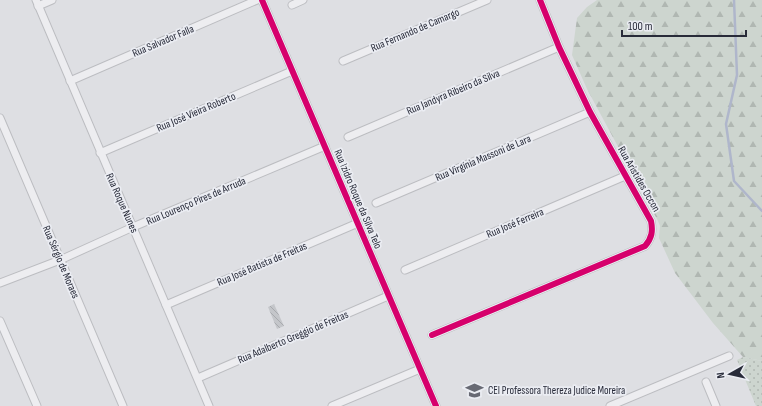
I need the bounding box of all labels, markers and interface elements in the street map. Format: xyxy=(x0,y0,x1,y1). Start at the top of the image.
street label: Rua Fernando de Camargo xyxy=(369,5,462,55)
scale bar xyxy=(622,12,746,38)
text: 100 m xyxy=(628,19,653,34)
street label: Rua Salvador Falla xyxy=(130,22,196,60)
street label: Rua Jandyra Ribeiro da Silva xyxy=(405,67,501,117)
street label: Rua José Vieira Roberto xyxy=(154,89,238,135)
street label: Rua Virgínia Massoni de Lara xyxy=(433,132,533,184)
street label: Rua Aristides Occon xyxy=(615,144,663,214)
street label: Rua Izidro Roque da Silva Telo xyxy=(331,147,385,251)
street label: Rua Roque Nunes xyxy=(103,171,141,235)
street label: Rua Lourenço Pires de Arruda xyxy=(144,174,248,228)
street label: Rua José Ferreira xyxy=(484,205,546,241)
street label: Rua Sérgio de Moraes xyxy=(40,224,82,300)
street label: Rua José Batista de Freitas xyxy=(215,239,309,289)
street label: Rua Adalberto Greggio de Freitas xyxy=(236,308,350,366)
north arrow xyxy=(710,354,750,394)
text: N xyxy=(714,371,727,379)
school or university icon: CEI Professora Thereza Judice Moreira xyxy=(465,380,485,400)
place label: CEI Professora Thereza Judice Moreira xyxy=(488,384,625,397)

